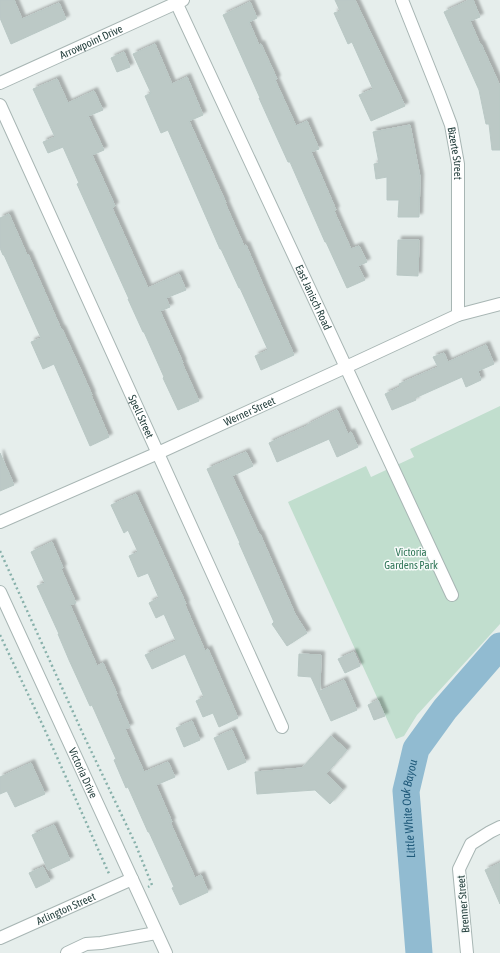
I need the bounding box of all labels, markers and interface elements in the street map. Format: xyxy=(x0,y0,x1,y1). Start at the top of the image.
street label: Arrowpoint Drive xyxy=(58,22,124,61)
street label: Bizerte Street xyxy=(445,126,464,180)
street label: East Janisch Road xyxy=(293,263,334,332)
street label: Spell Street xyxy=(126,393,156,440)
street label: Werner Street xyxy=(222,394,277,428)
park label: Victoria Gardens Park xyxy=(384,546,438,571)
street label: Victoria Drive xyxy=(66,746,100,800)
water label: Little White Oak Bayou xyxy=(399,758,420,859)
street label: Brenner Street xyxy=(454,875,472,933)
street label: Arlington Street xyxy=(34,890,97,927)

